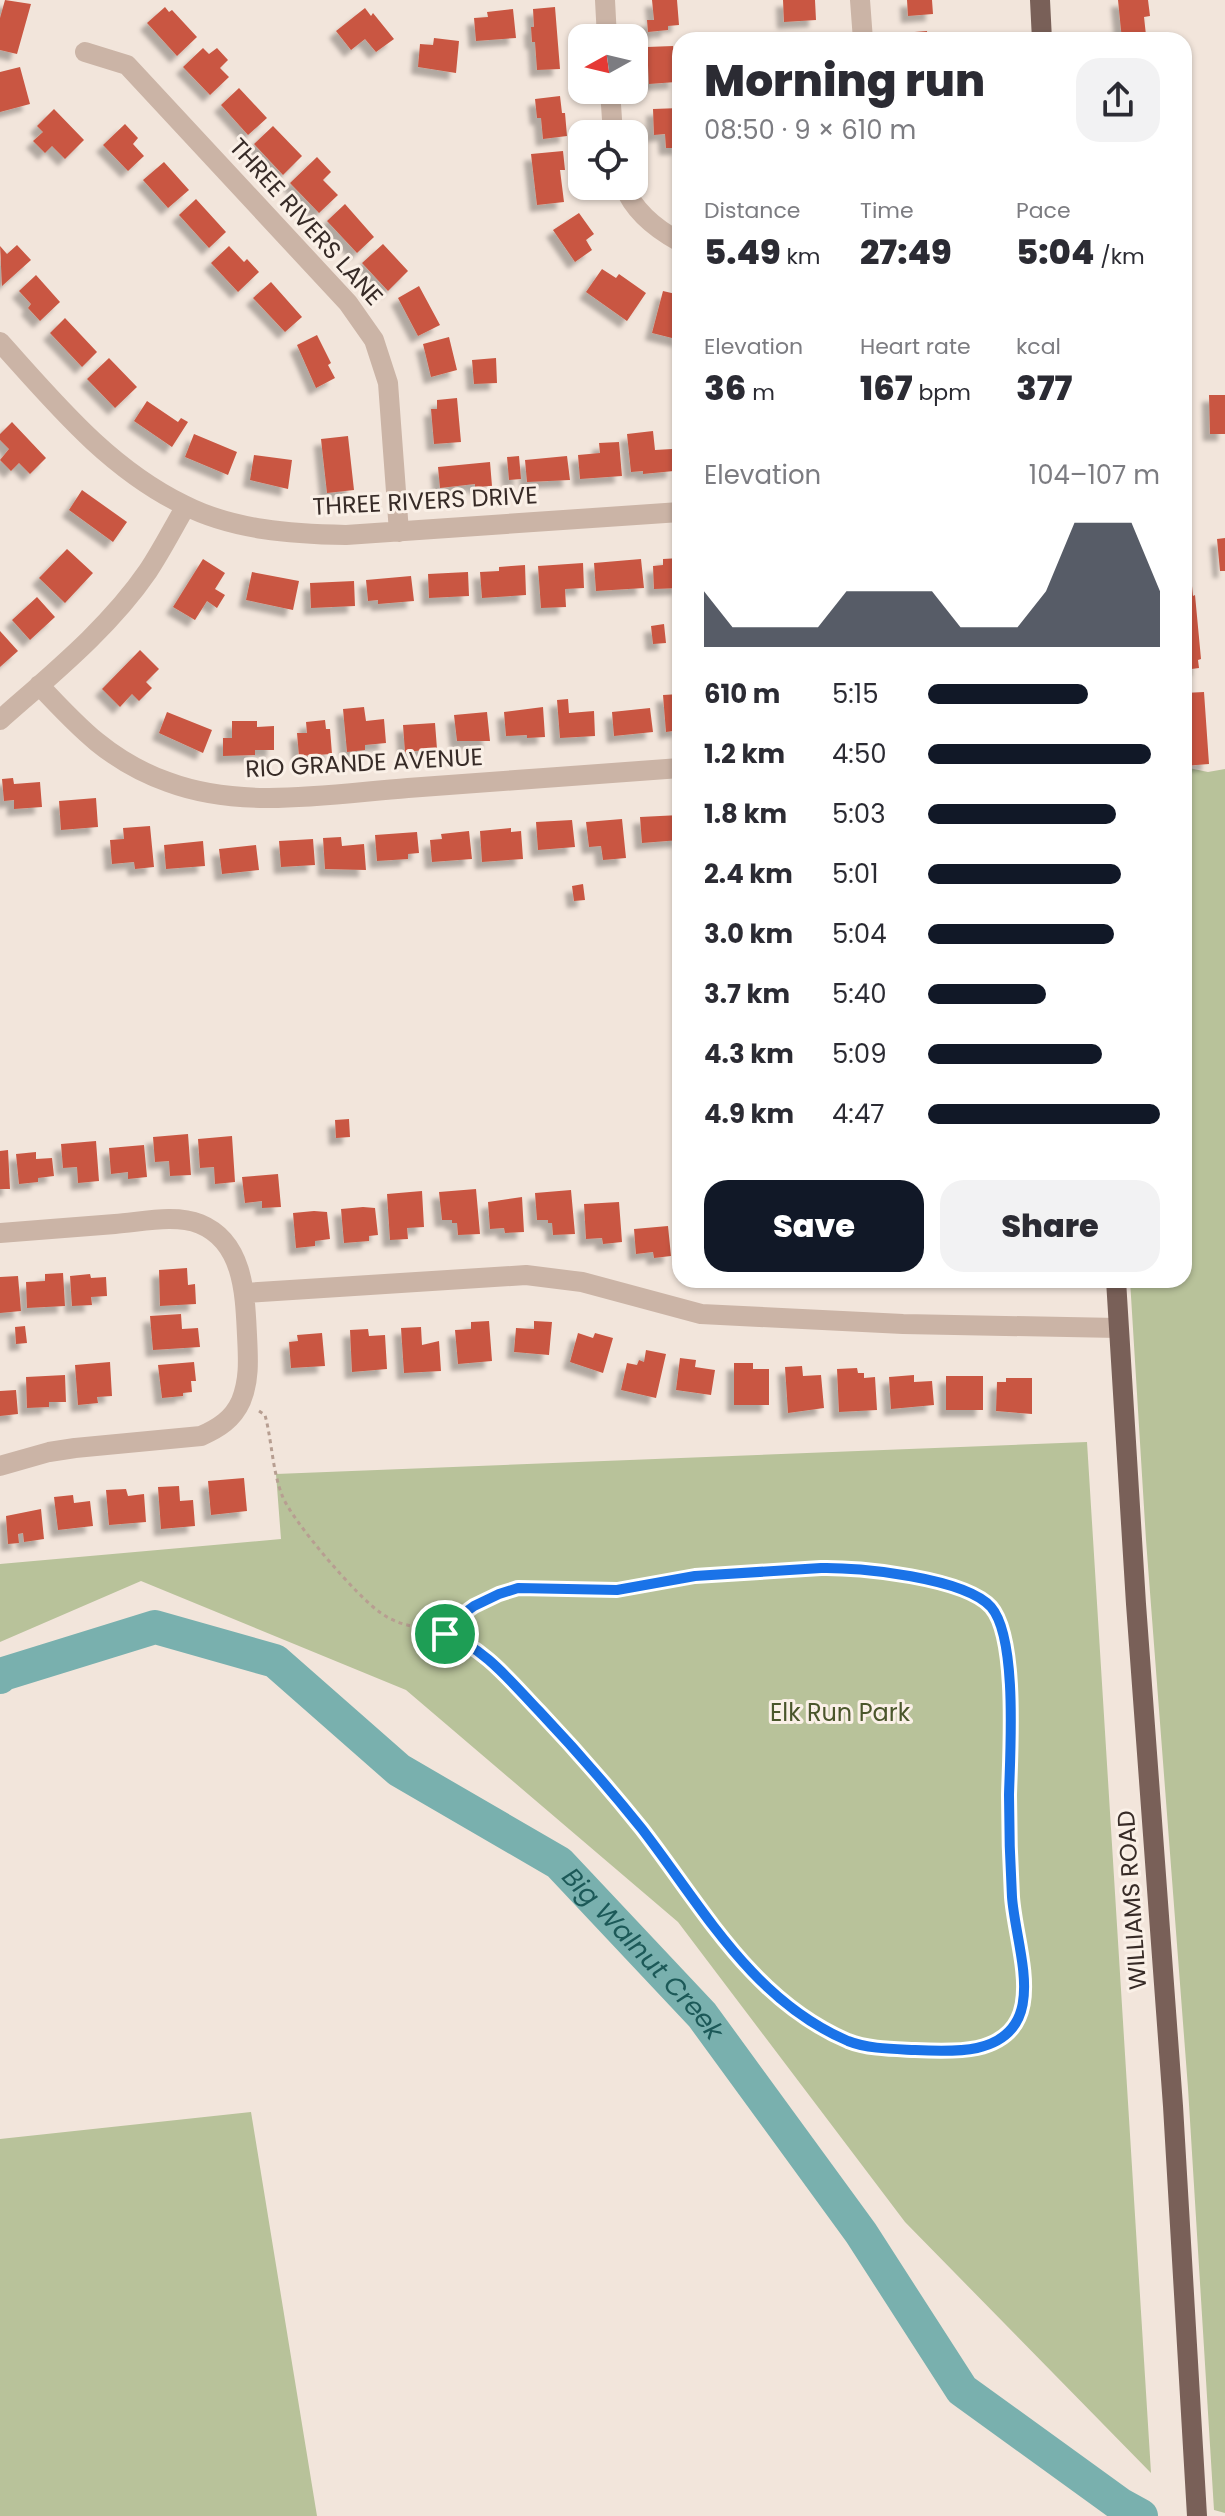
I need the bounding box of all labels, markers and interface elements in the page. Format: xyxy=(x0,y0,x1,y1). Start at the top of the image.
north arrow xyxy=(568,24,648,104)
map controls xyxy=(568,24,648,200)
text: Morning run xyxy=(704,50,985,111)
button: share xyxy=(1076,58,1160,142)
text: 08:50 · 9 × 610 m xyxy=(704,112,916,148)
button: locate xyxy=(568,120,648,200)
street label: THREE RIVERS LANE xyxy=(222,131,391,313)
text: Distance xyxy=(704,195,800,226)
text: Time xyxy=(860,195,914,226)
text: Pace xyxy=(1016,195,1071,226)
text: 5.49 xyxy=(704,228,781,276)
text: 27:49 xyxy=(860,228,952,276)
text: 5:04 xyxy=(1016,228,1094,276)
text: km xyxy=(781,241,820,272)
text: /km xyxy=(1094,241,1145,272)
text: Elevation xyxy=(704,331,803,362)
text: Heart rate xyxy=(860,331,971,362)
text: kcal xyxy=(1016,331,1061,362)
text: 36 xyxy=(704,364,746,412)
text: 167 xyxy=(860,364,913,412)
text: 377 xyxy=(1016,364,1072,412)
text: m xyxy=(746,377,775,408)
text: bpm xyxy=(913,377,971,408)
text: Elevation xyxy=(704,457,821,493)
text: 104–107 m xyxy=(1029,457,1160,493)
street label: THREE RIVERS DRIVE xyxy=(312,478,538,523)
text: 610 m xyxy=(704,676,780,712)
text: 5:15 xyxy=(832,676,879,712)
text: 1.2 km xyxy=(704,736,785,772)
text: 4:50 xyxy=(832,736,887,772)
street label: RIO GRANDE AVENUE xyxy=(244,740,484,785)
text: 1.8 km xyxy=(704,796,787,832)
text: 5:03 xyxy=(832,796,886,832)
text: 2.4 km xyxy=(704,856,793,892)
text: 5:01 xyxy=(832,856,879,892)
text: 3.0 km xyxy=(704,916,793,952)
text: 5:04 xyxy=(832,916,887,952)
text: 3.7 km xyxy=(704,976,790,1012)
text: 5:40 xyxy=(832,976,887,1012)
text: 4.3 km xyxy=(704,1036,794,1072)
text: 5:09 xyxy=(832,1036,887,1072)
text: 4.9 km xyxy=(704,1096,794,1132)
text: 4:47 xyxy=(832,1096,884,1132)
button: Save xyxy=(704,1180,924,1272)
button: Share xyxy=(940,1180,1160,1272)
pin xyxy=(411,1600,479,1668)
icon: arrive xyxy=(423,1612,467,1656)
park label: Elk Run Park xyxy=(770,1696,911,1729)
street label: WILLIAMS ROAD xyxy=(1109,1809,1154,1991)
water label: Big Walnut Creek xyxy=(554,1860,733,2048)

